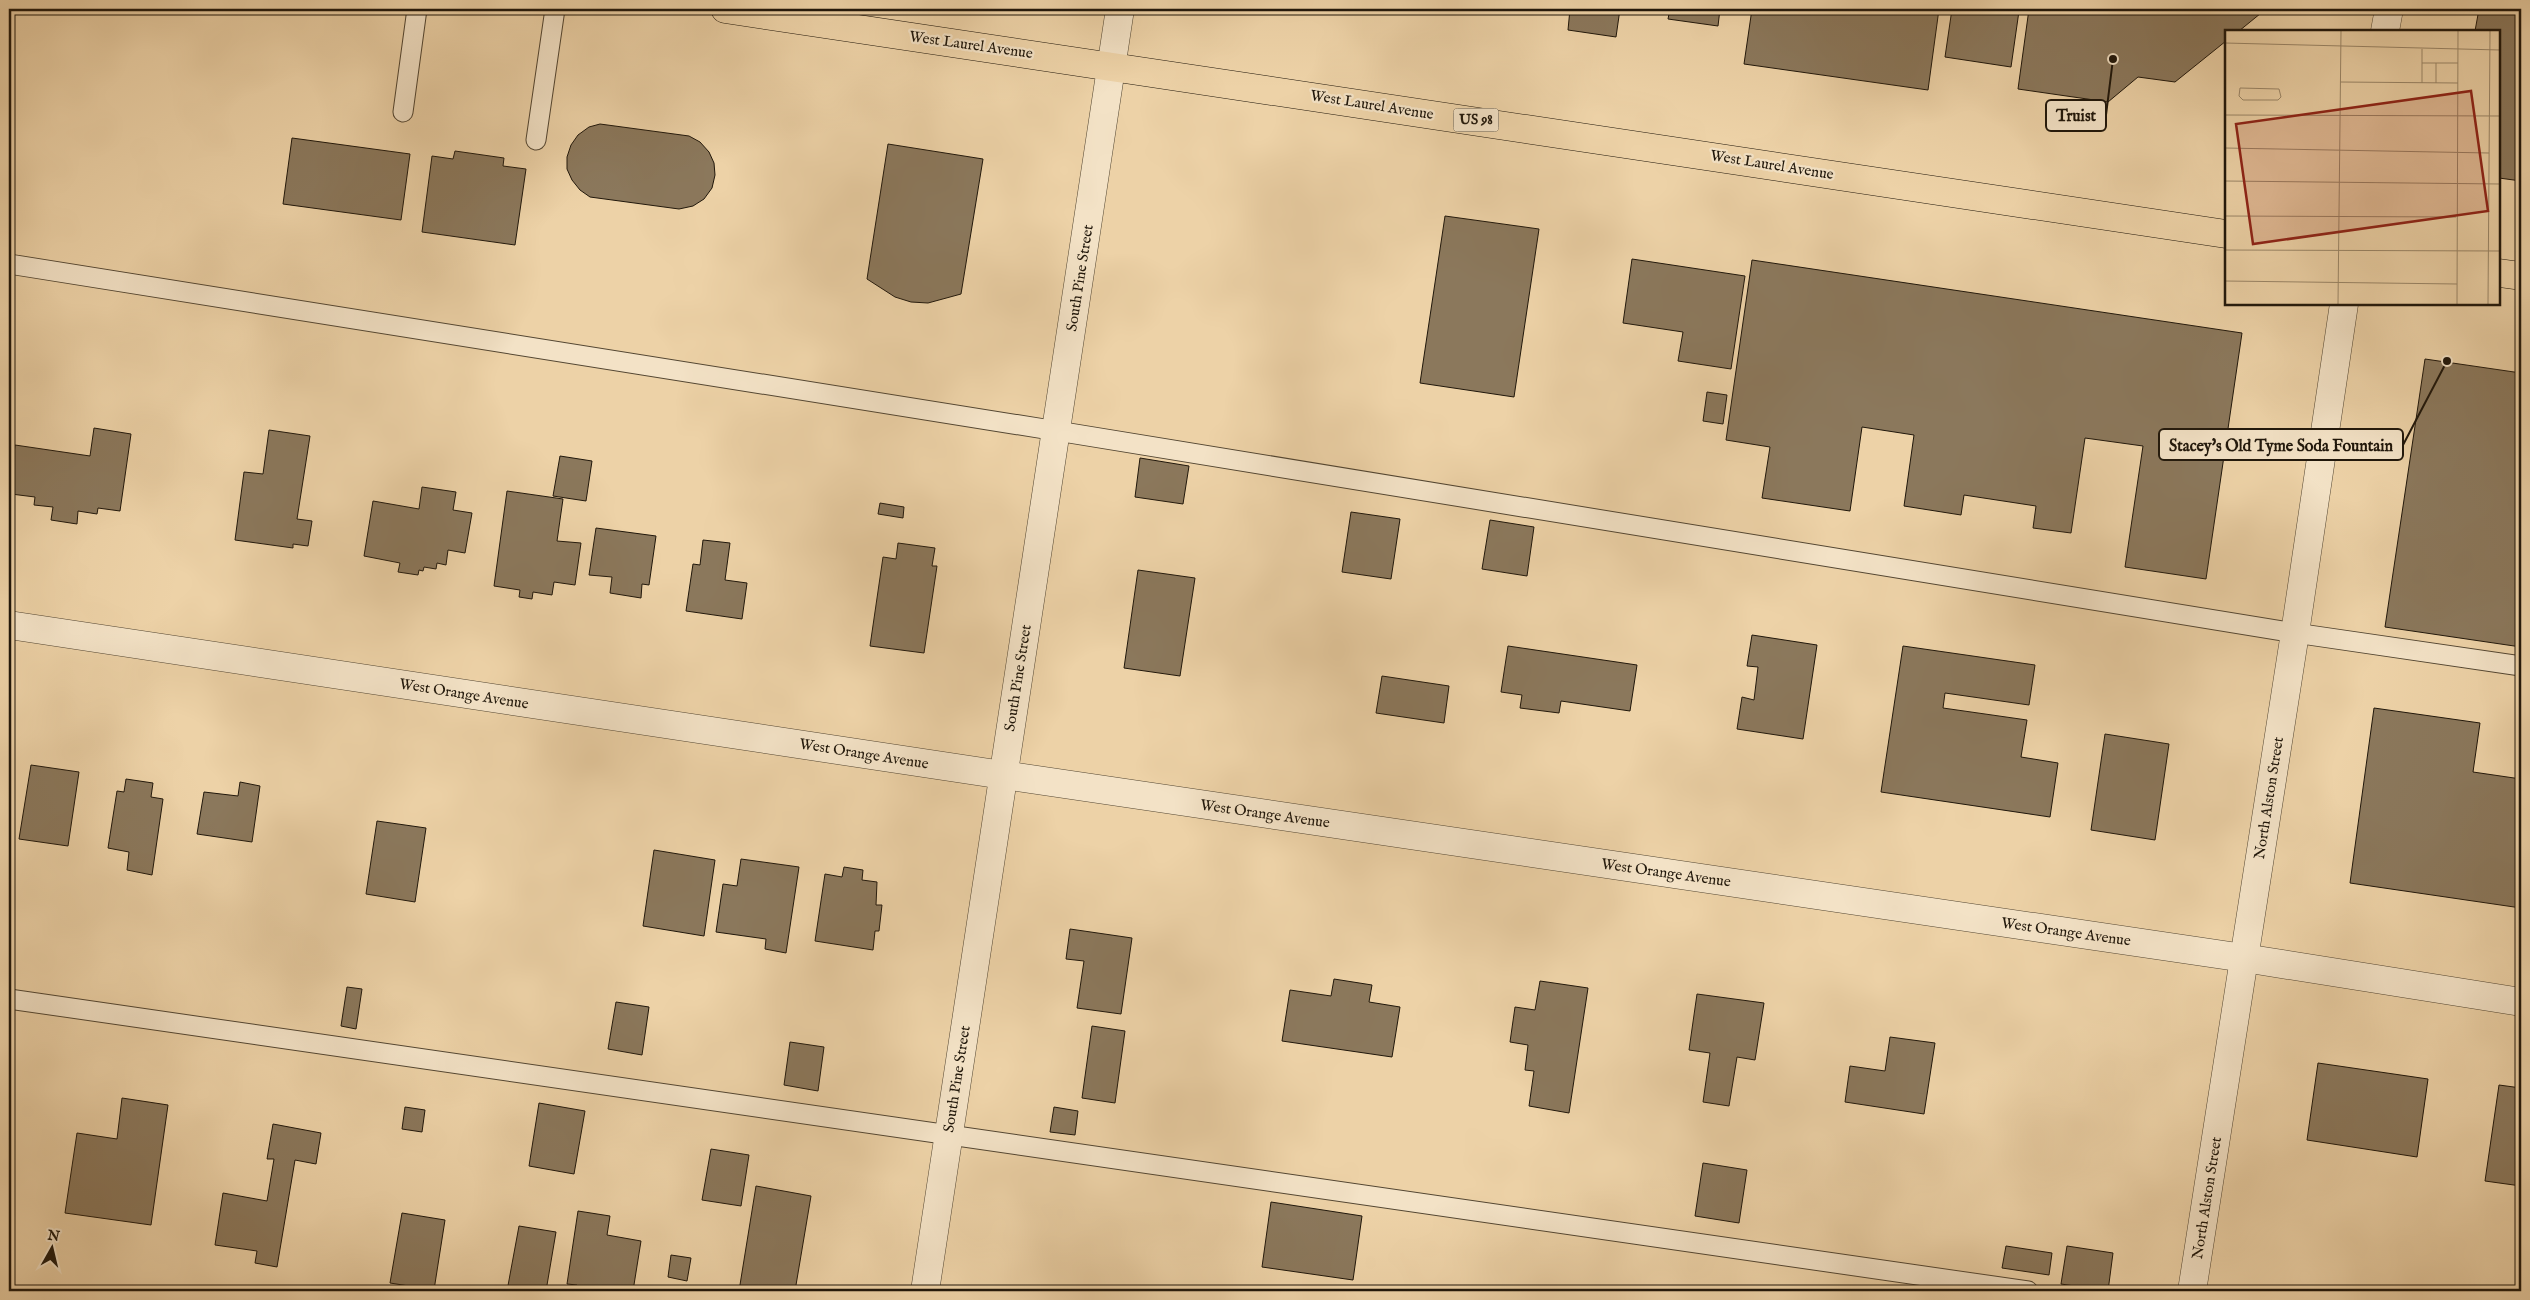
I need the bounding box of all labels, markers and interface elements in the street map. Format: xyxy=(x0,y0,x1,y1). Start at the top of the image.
street label: West Laurel Avenue xyxy=(908,27,1034,63)
inset map xyxy=(2225,30,2500,305)
street label: West Laurel Avenue xyxy=(1309,86,1435,124)
callout: Truist xyxy=(2046,100,2106,131)
text: Truist xyxy=(2055,107,2097,127)
road number: US 98 xyxy=(1454,108,1498,132)
street label: West Laurel Avenue xyxy=(1709,146,1835,184)
street label: South Pine Street xyxy=(1062,223,1098,333)
callout: Stacey's Old Tyme Soda Fountain xyxy=(2159,429,2403,460)
text: Stacey's Old Tyme Soda Fountain xyxy=(2169,437,2393,457)
street label: South Pine Street xyxy=(1000,623,1036,733)
street label: West Orange Avenue xyxy=(398,674,530,714)
street label: West Orange Avenue xyxy=(798,734,930,774)
street label: North Alston Street xyxy=(2250,735,2288,861)
street label: West Orange Avenue xyxy=(1199,795,1331,833)
street label: West Orange Avenue xyxy=(1600,854,1732,892)
street label: West Orange Avenue xyxy=(2000,913,2132,951)
street label: South Pine Street xyxy=(939,1024,975,1134)
street label: North Alston Street xyxy=(2188,1135,2226,1261)
north arrow xyxy=(28,1222,78,1272)
text: N xyxy=(45,1226,61,1246)

